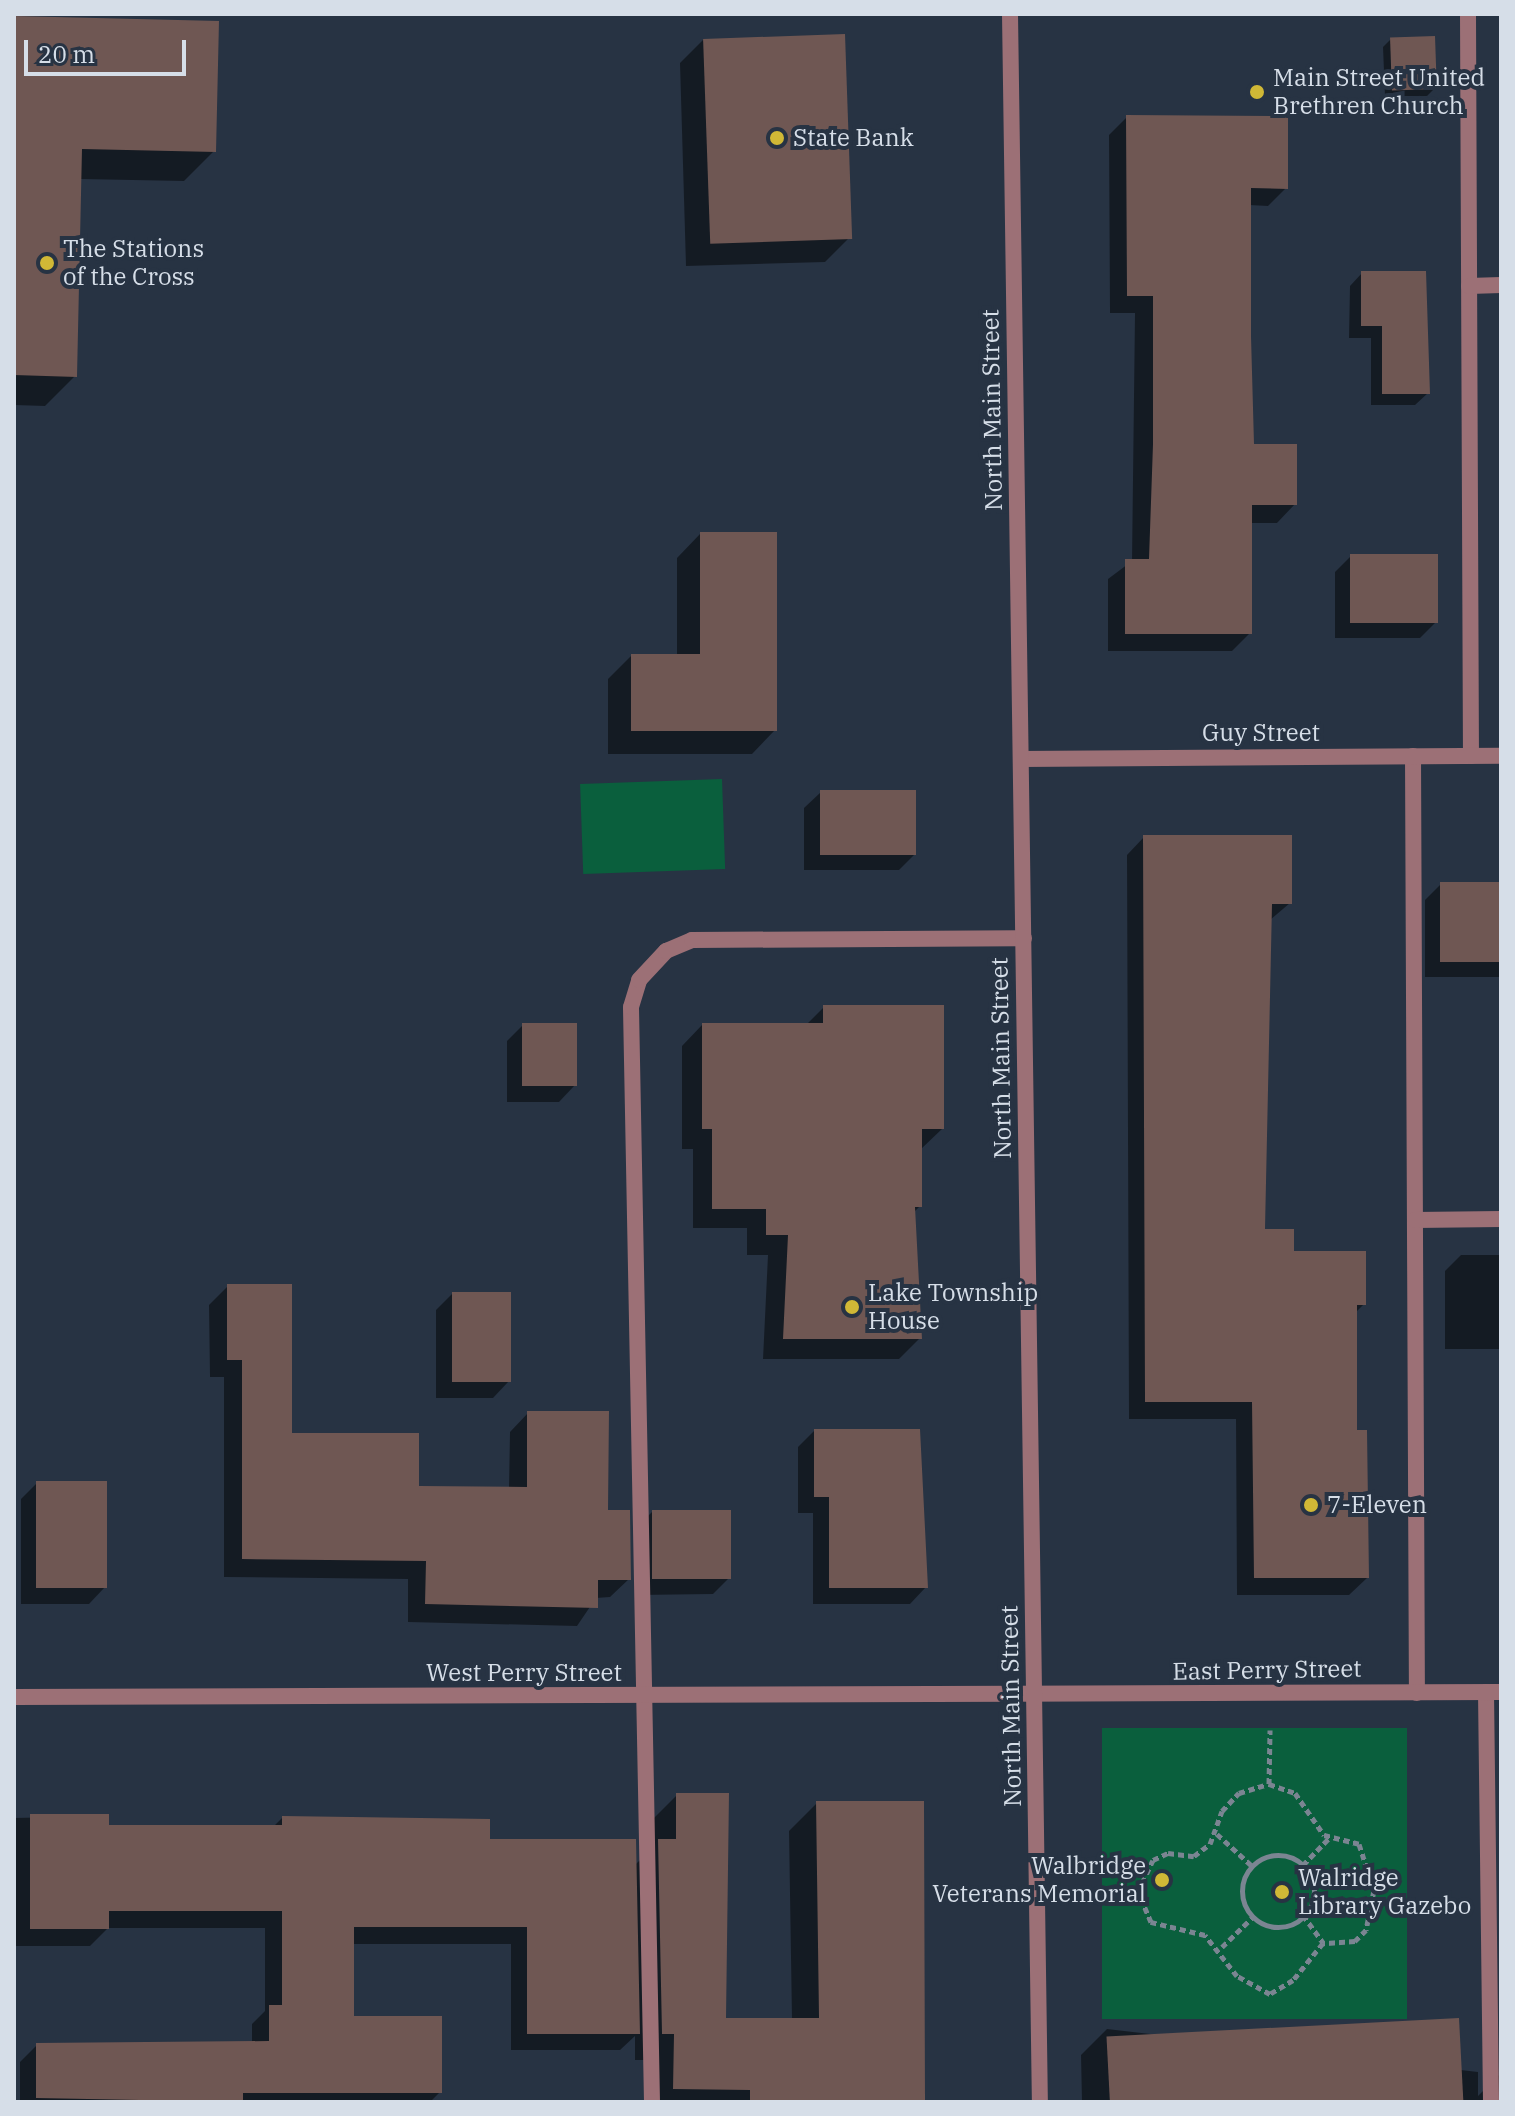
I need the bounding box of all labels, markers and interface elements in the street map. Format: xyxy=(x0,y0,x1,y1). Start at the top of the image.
scale bar xyxy=(28,24,190,74)
text: 20 m xyxy=(38,38,95,70)
place label: Main Street United Brethren Church xyxy=(1273,64,1485,120)
marker: Main Street United Brethren Church xyxy=(1248,83,1266,101)
place label: State Bank xyxy=(793,124,914,152)
marker: State Bank xyxy=(768,129,786,147)
place label: The Stations of the Cross xyxy=(63,235,204,291)
marker: The Stations of the Cross xyxy=(38,254,56,272)
street label: North Main Street xyxy=(976,309,1008,511)
street label: Guy Street xyxy=(1202,719,1320,747)
street label: North Main Street xyxy=(985,957,1017,1159)
place label: Lake Township House xyxy=(868,1279,1038,1335)
marker: Lake Township House xyxy=(843,1298,861,1316)
place label: 7-Eleven xyxy=(1327,1491,1427,1519)
marker: 7-Eleven xyxy=(1302,1496,1320,1514)
street label: North Main Street xyxy=(995,1605,1027,1807)
street label: East Perry Street xyxy=(1172,1654,1362,1686)
street label: West Perry Street xyxy=(426,1659,622,1687)
place label: Walbridge Veterans Memorial xyxy=(932,1852,1146,1908)
place label: Walridge Library Gazebo xyxy=(1298,1864,1471,1920)
marker: Walbridge Veterans Memorial xyxy=(1153,1871,1171,1889)
marker: Walridge Library Gazebo xyxy=(1273,1883,1291,1901)

